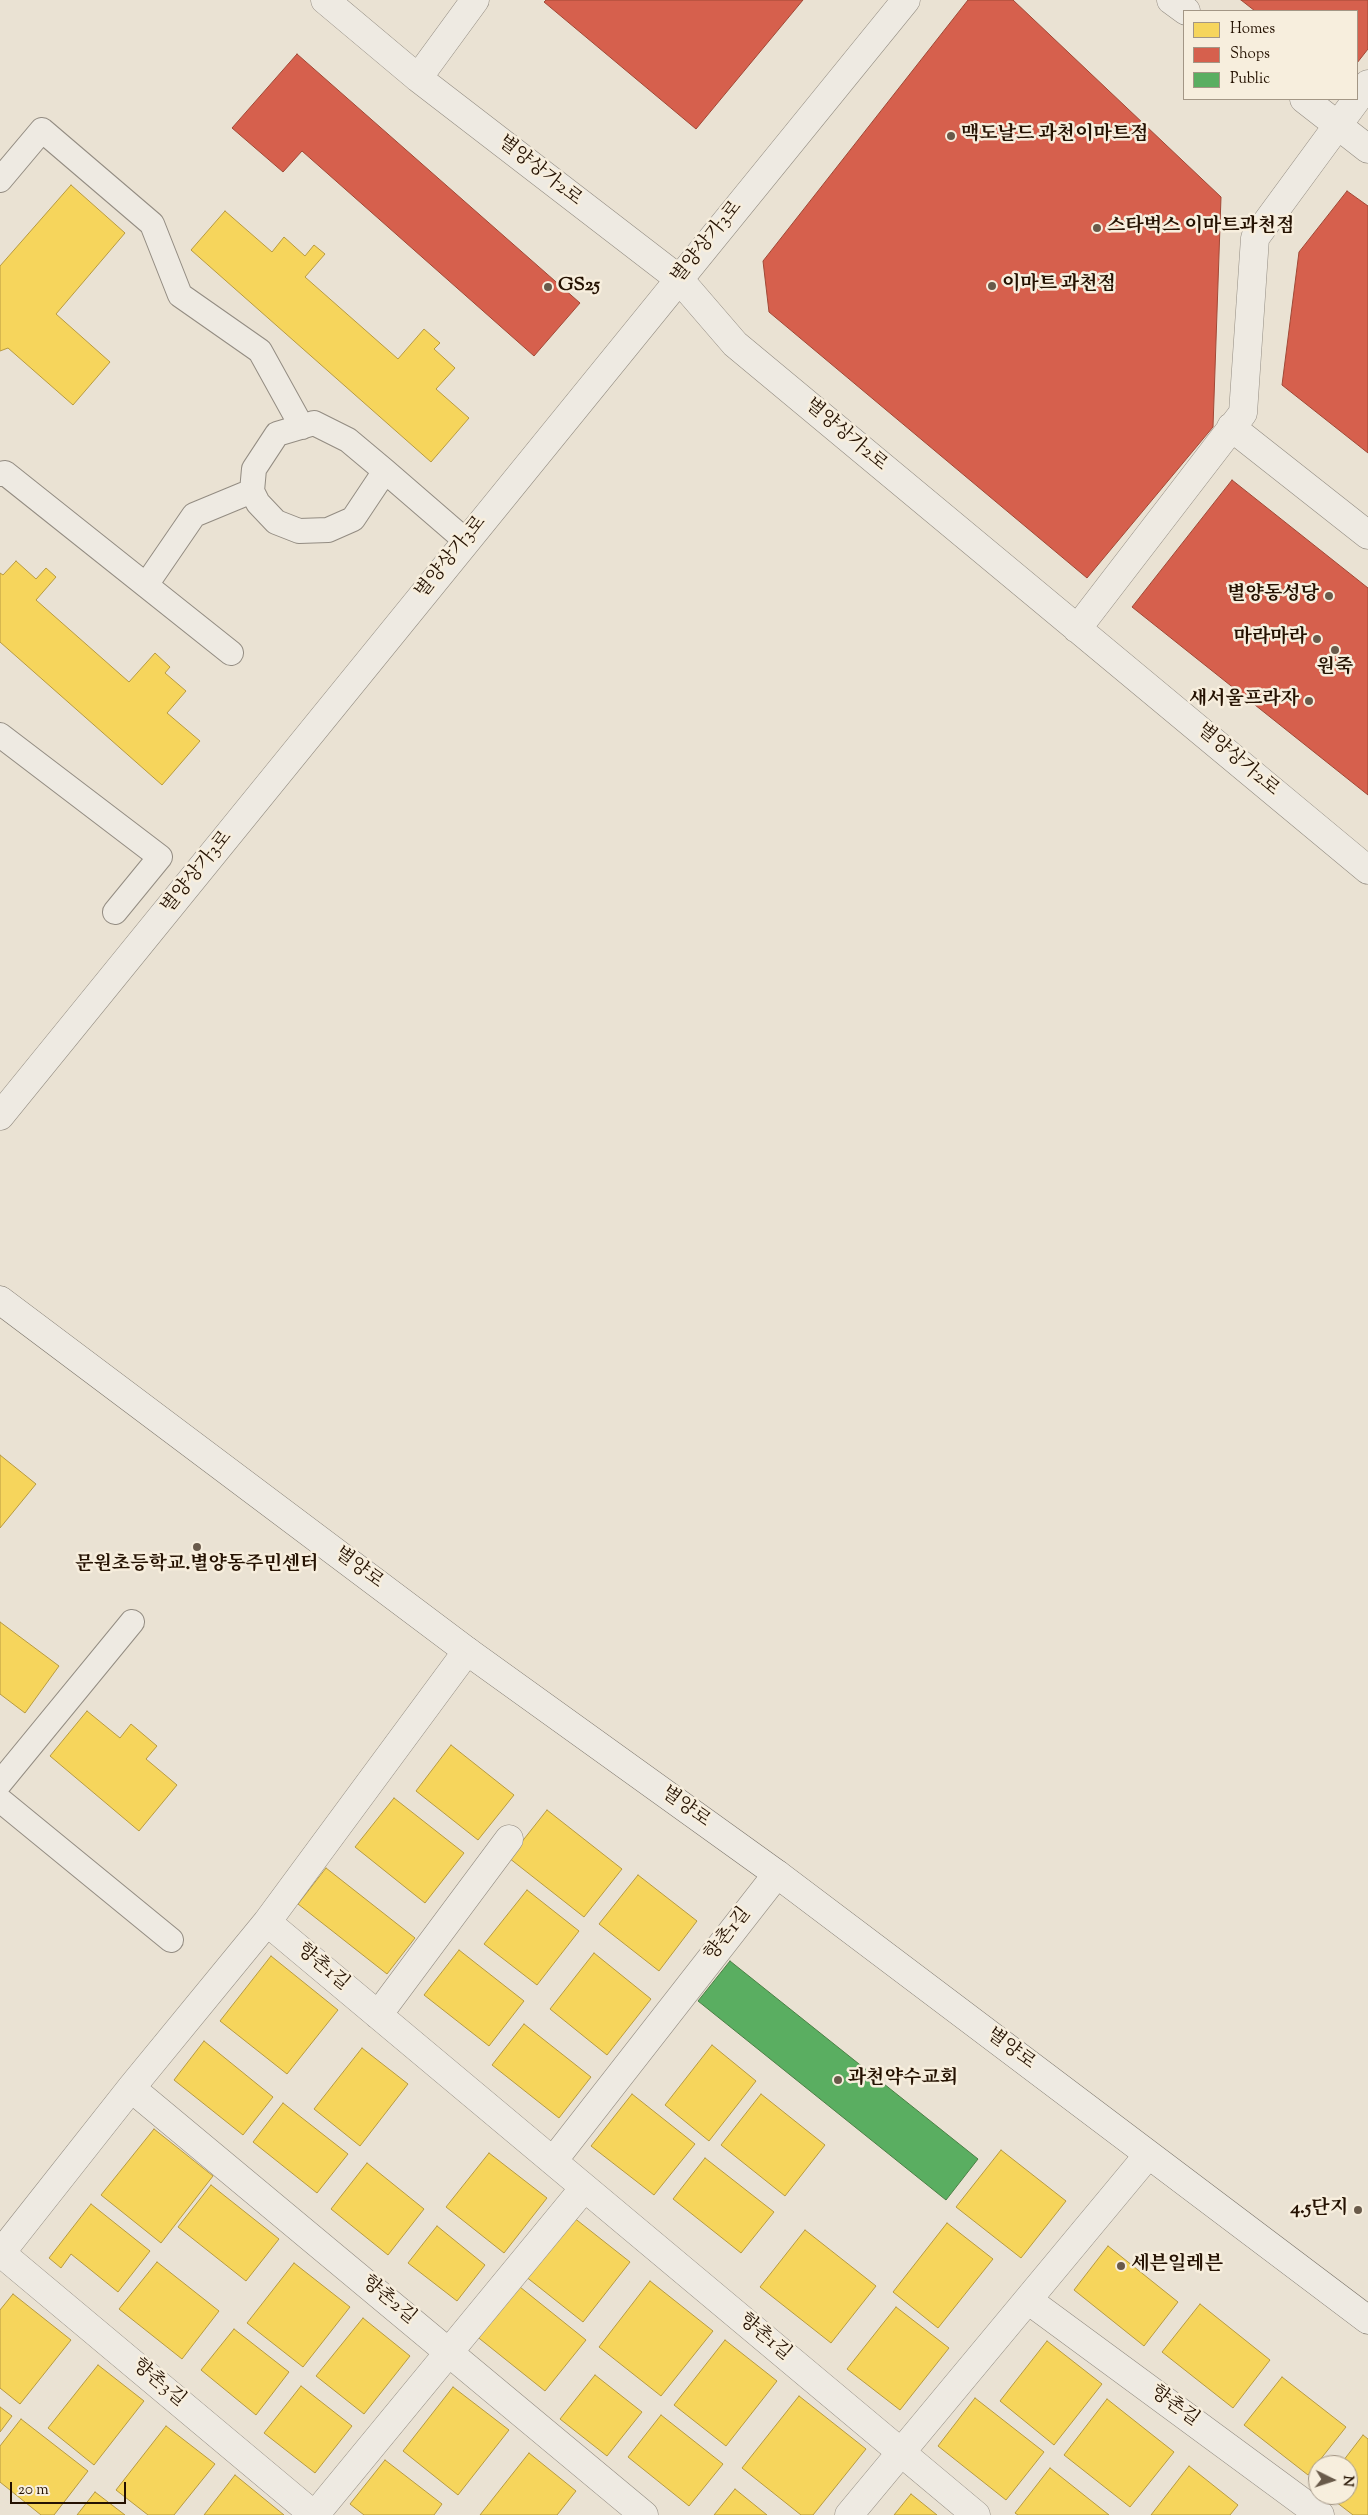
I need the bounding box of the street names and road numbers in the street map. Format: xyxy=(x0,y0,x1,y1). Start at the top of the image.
street label: 별양상가2로 xyxy=(492,132,586,212)
street label: 별양상가3로 xyxy=(668,197,748,289)
street label: 별양상가2로 xyxy=(799,395,891,477)
street label: 별양상가3로 xyxy=(412,512,492,604)
street label: 별양상가2로 xyxy=(1191,720,1283,802)
street label: 별양상가3로 xyxy=(158,827,238,919)
street label: 별양로 xyxy=(329,1543,387,1595)
street label: 별양로 xyxy=(656,1783,714,1833)
street label: 향촌1길 xyxy=(701,1904,757,1966)
street label: 향촌1길 xyxy=(291,1939,353,1997)
street label: 별양로 xyxy=(981,2024,1039,2076)
street label: 향촌2길 xyxy=(356,2272,420,2330)
street label: 향촌1길 xyxy=(733,2309,795,2367)
street label: 향촌3길 xyxy=(127,2355,189,2413)
street label: 향촌길 xyxy=(1145,2382,1203,2432)

